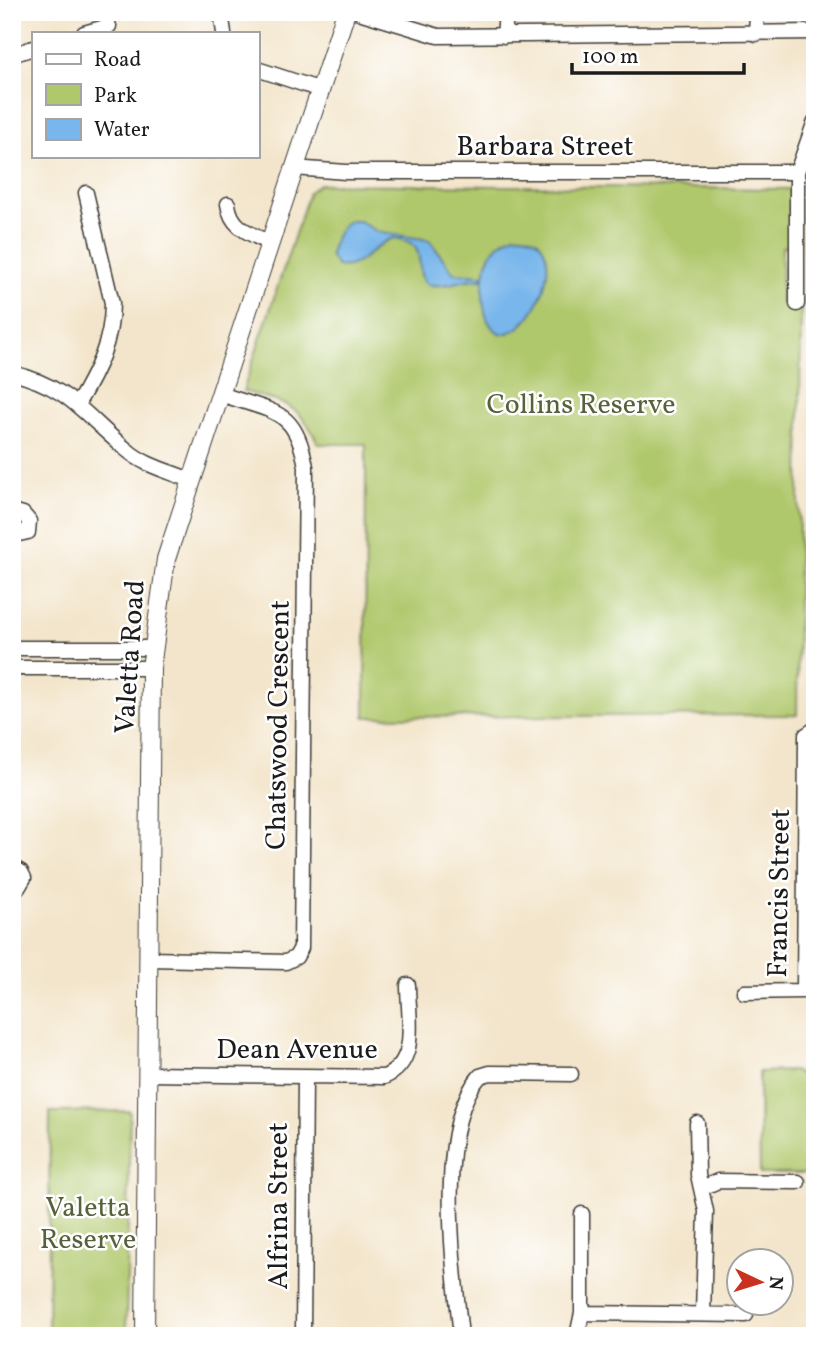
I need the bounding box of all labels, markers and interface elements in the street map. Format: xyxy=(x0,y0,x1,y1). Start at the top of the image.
legend xyxy=(32,32,259,158)
scale bar xyxy=(572,32,743,76)
text: 100 m xyxy=(582,43,639,72)
text: Road xyxy=(94,46,141,75)
text: Park xyxy=(94,82,137,111)
text: Water xyxy=(94,116,150,145)
street label: Barbara Street xyxy=(456,128,634,167)
park label: Collins Reserve xyxy=(486,386,676,425)
street label: Valetta Road xyxy=(106,579,156,735)
street label: Chatswood Crescent xyxy=(257,600,301,850)
street label: Francis Street xyxy=(759,808,801,978)
street label: Dean Avenue xyxy=(216,1031,378,1070)
street label: Alfrina Street xyxy=(260,1122,299,1290)
park label: Valetta Reserve xyxy=(40,1189,136,1260)
north arrow xyxy=(726,1246,796,1316)
text: N xyxy=(761,1275,788,1291)

